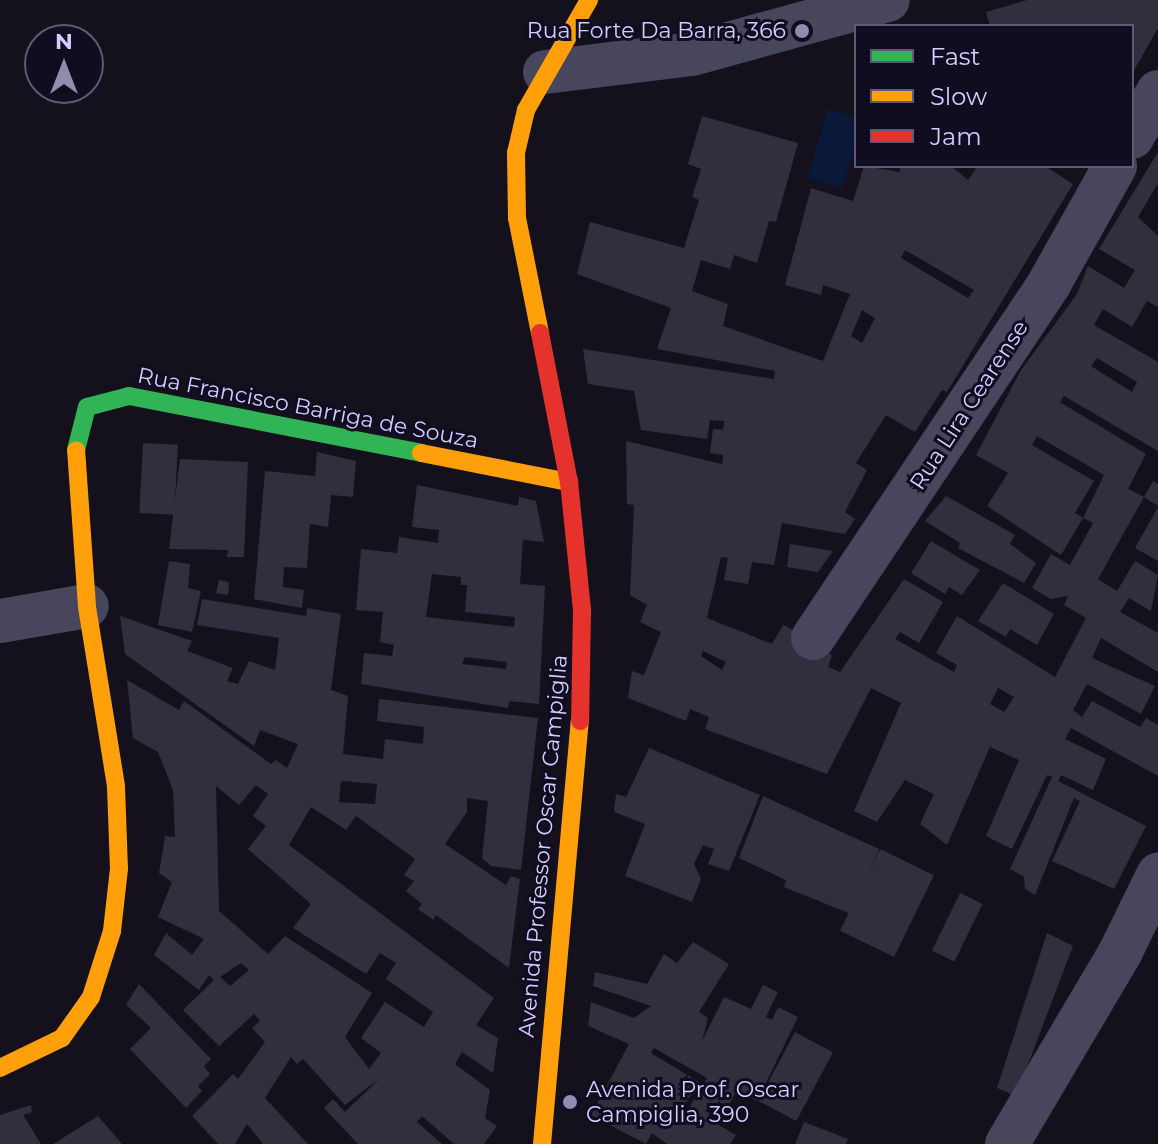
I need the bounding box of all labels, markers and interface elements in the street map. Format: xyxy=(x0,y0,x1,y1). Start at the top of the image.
place label: Rua Forte Da Barra, 366 xyxy=(527,18,786,44)
marker: Rua Forte Da Barra, 366 xyxy=(793,22,811,40)
north arrow xyxy=(24,24,104,104)
legend xyxy=(854,24,1134,168)
text: N xyxy=(55,28,73,55)
text: Fast xyxy=(930,42,980,71)
text: Slow xyxy=(930,82,987,111)
text: Jam xyxy=(930,122,982,151)
street label: Rua Lira Cearense xyxy=(904,315,1034,495)
street label: Rua Francisco Barriga de Souza xyxy=(135,362,481,454)
street label: Avenida Professor Oscar Campiglia xyxy=(513,653,573,1039)
place label: Avenida Prof. Oscar Campiglia, 390 xyxy=(586,1076,799,1128)
marker: Avenida Prof. Oscar Campiglia, 390 xyxy=(561,1093,579,1111)

